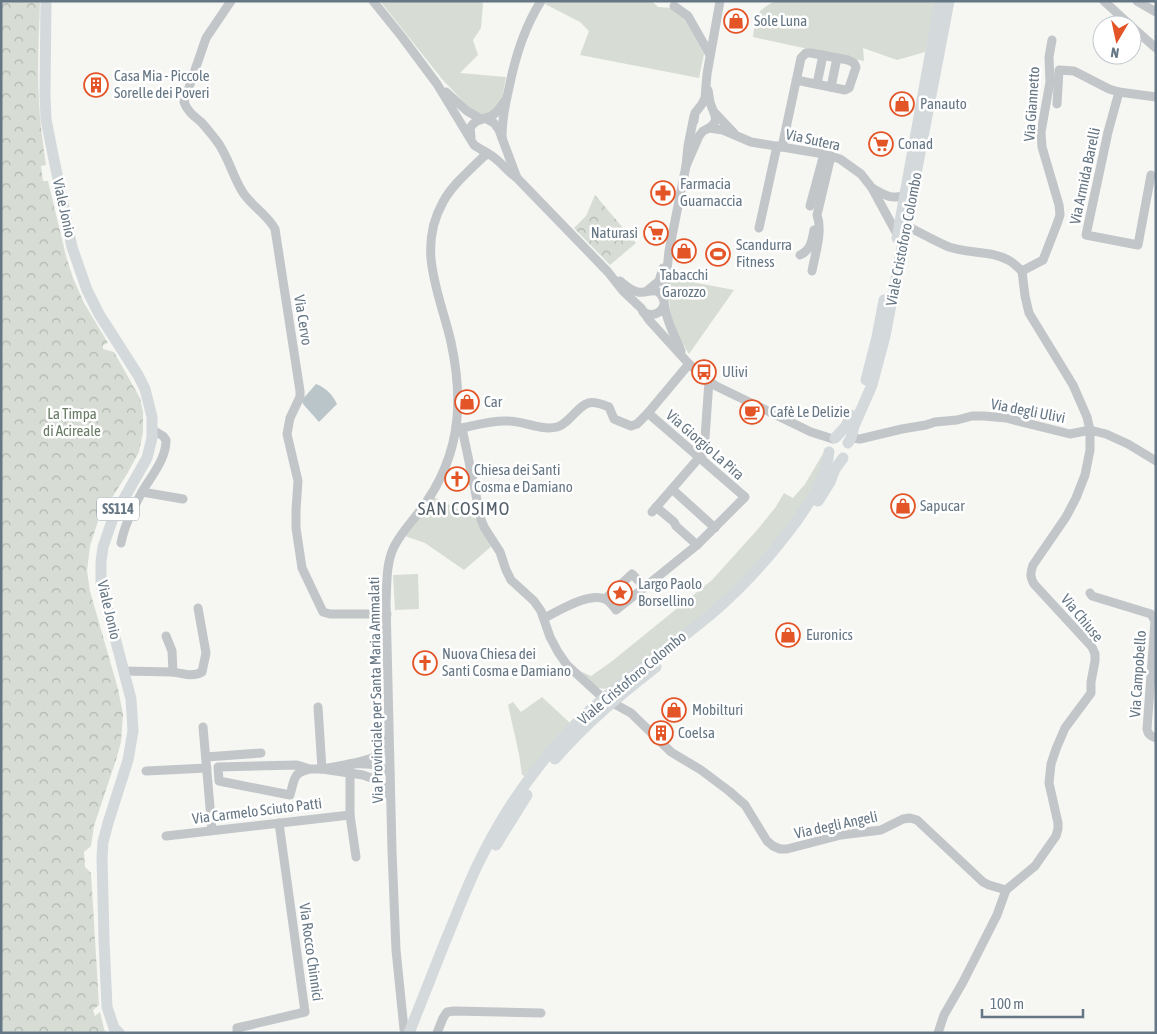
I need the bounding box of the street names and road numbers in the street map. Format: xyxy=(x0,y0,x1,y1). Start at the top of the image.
street label: Via Giannetto xyxy=(1020,66,1043,142)
street label: Via Sutera xyxy=(784,125,842,154)
street label: Via Armida Barelli xyxy=(1066,126,1103,226)
street label: Viale Cristoforo Colombo xyxy=(882,171,925,307)
street label: Viale Jonio xyxy=(50,177,79,239)
street label: Via Cervo xyxy=(291,293,316,346)
street label: Via degli Ulivi xyxy=(989,395,1067,426)
street label: Via Giorgio La Pira xyxy=(663,406,748,483)
road number: SS114 xyxy=(97,498,139,520)
street label: Via Provinciale per Santa Maria Ammalati xyxy=(365,576,386,804)
street label: Viale Jonio xyxy=(94,579,125,641)
street label: Via Chiuse xyxy=(1058,591,1107,645)
street label: Viale Cristoforo Colombo xyxy=(574,627,689,728)
street label: Via Campobello xyxy=(1126,630,1149,718)
street label: Via Carmelo Sciuto Patti xyxy=(191,794,323,827)
street label: Via degli Angeli xyxy=(793,807,879,842)
street label: Via Rocco Chinnici xyxy=(296,902,327,1002)

